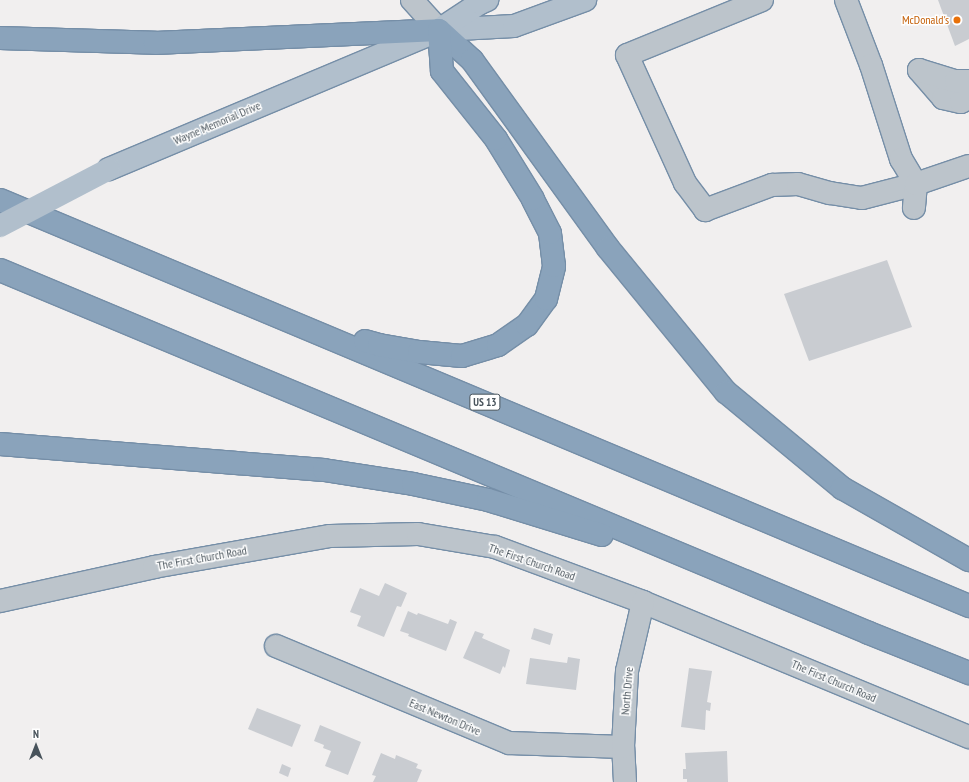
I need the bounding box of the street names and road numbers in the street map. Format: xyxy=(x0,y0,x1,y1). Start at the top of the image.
street label: Wayne Memorial Drive xyxy=(171,98,263,148)
road number: US 13 xyxy=(469,393,501,411)
street label: The First Church Road xyxy=(487,540,577,584)
street label: The First Church Road xyxy=(156,543,248,573)
street label: The First Church Road xyxy=(789,657,879,705)
street label: North Drive xyxy=(618,666,636,716)
street label: East Newton Drive xyxy=(407,695,483,739)

